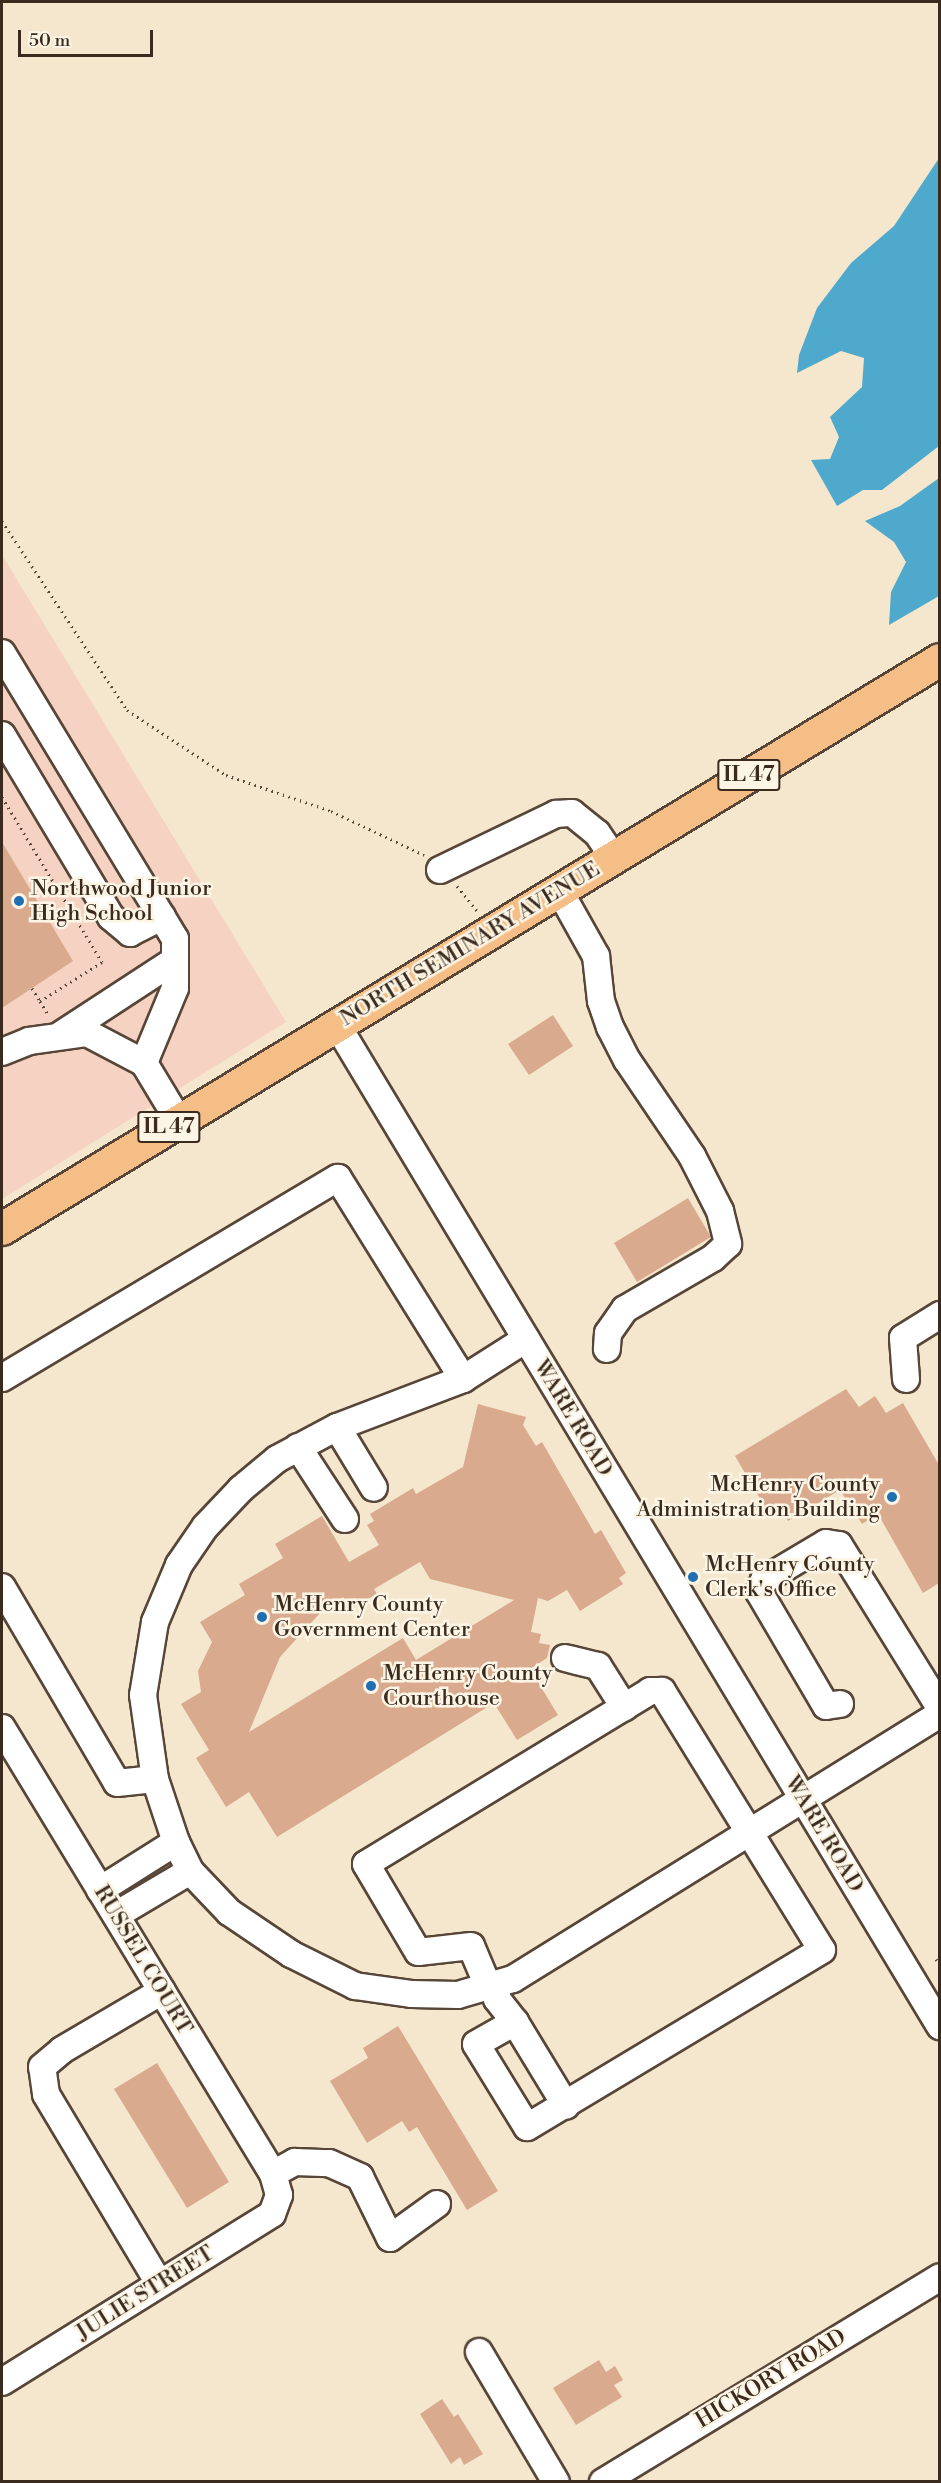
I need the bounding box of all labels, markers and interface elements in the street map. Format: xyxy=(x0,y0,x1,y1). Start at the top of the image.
scale bar xyxy=(21,18,156,56)
text: 50 m xyxy=(29,29,70,52)
road number: IL 47 xyxy=(716,757,782,793)
street label: NORTH SEMINARY AVENUE xyxy=(335,856,605,1032)
place label: Northwood Junior High School xyxy=(31,875,212,926)
marker: Northwood Junior High School xyxy=(12,894,26,908)
road number: IL 47 xyxy=(136,1109,202,1145)
street label: WARE ROAD xyxy=(528,1355,618,1481)
place label: McHenry County Administration Building xyxy=(637,1471,880,1522)
marker: McHenry County Administration Building xyxy=(885,1490,899,1504)
place label: McHenry County Clerk's Office xyxy=(705,1551,875,1603)
marker: McHenry County Clerk's Office xyxy=(686,1570,700,1584)
place label: McHenry County Government Center xyxy=(274,1591,470,1642)
marker: McHenry County Government Center xyxy=(255,1610,269,1624)
place label: McHenry County Courthouse xyxy=(383,1660,553,1712)
marker: McHenry County Courthouse xyxy=(364,1679,378,1693)
street label: WARE ROAD xyxy=(779,1771,869,1897)
street label: RUSSEL COURT xyxy=(88,1881,198,2039)
street label: JULIE STREET xyxy=(71,2240,219,2346)
street label: HICKORY ROAD xyxy=(691,2324,851,2434)

